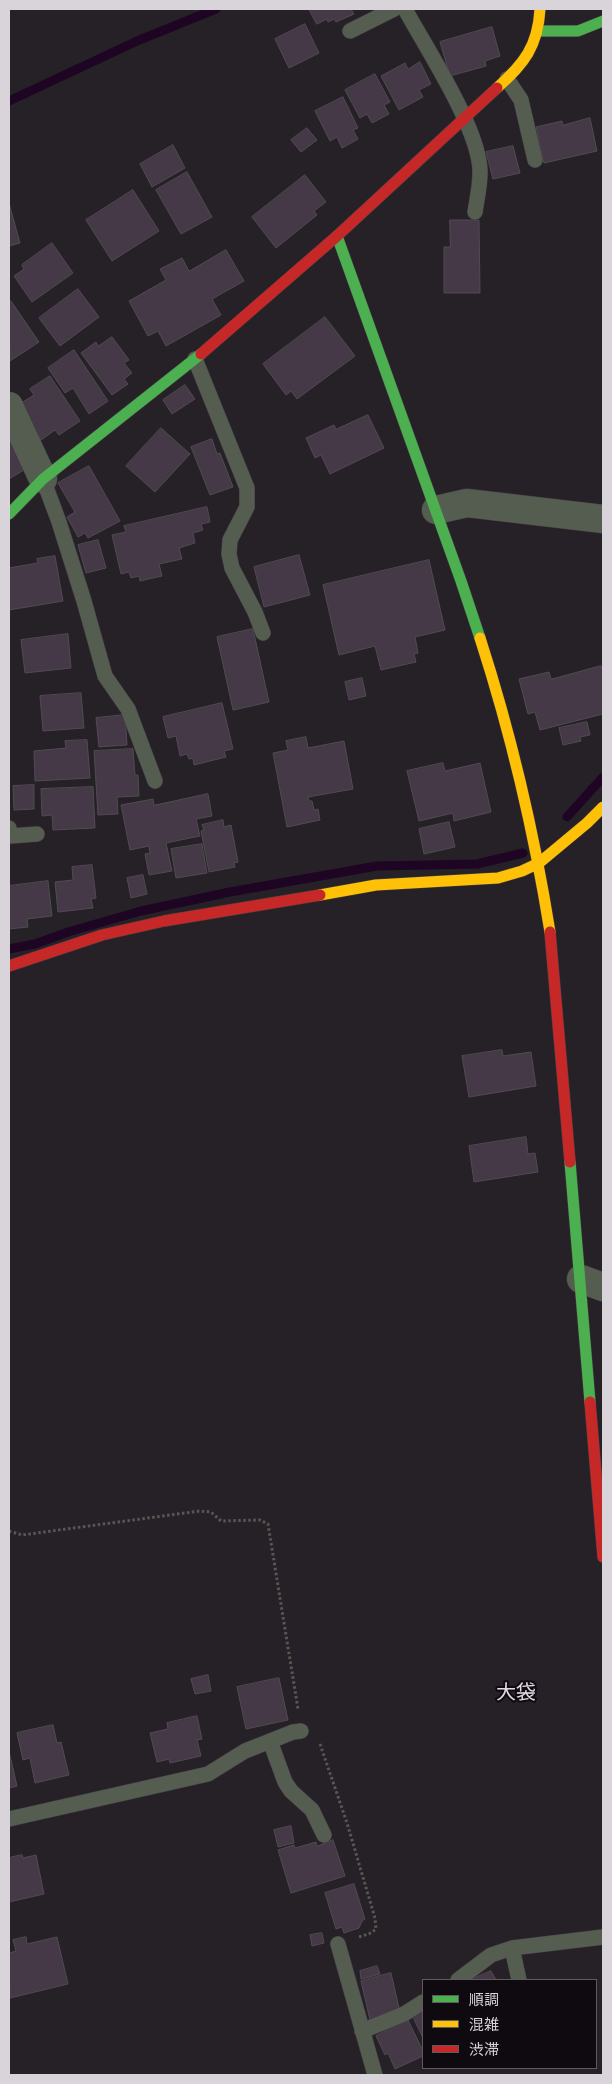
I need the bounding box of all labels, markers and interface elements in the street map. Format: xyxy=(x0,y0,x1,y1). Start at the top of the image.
district label: 大袋 xyxy=(496,1681,536,1705)
legend xyxy=(422,1979,597,2069)
text: 順調 xyxy=(469,1990,499,2009)
text: 混雑 xyxy=(469,2015,499,2034)
text: 渋滞 xyxy=(469,2040,499,2059)

